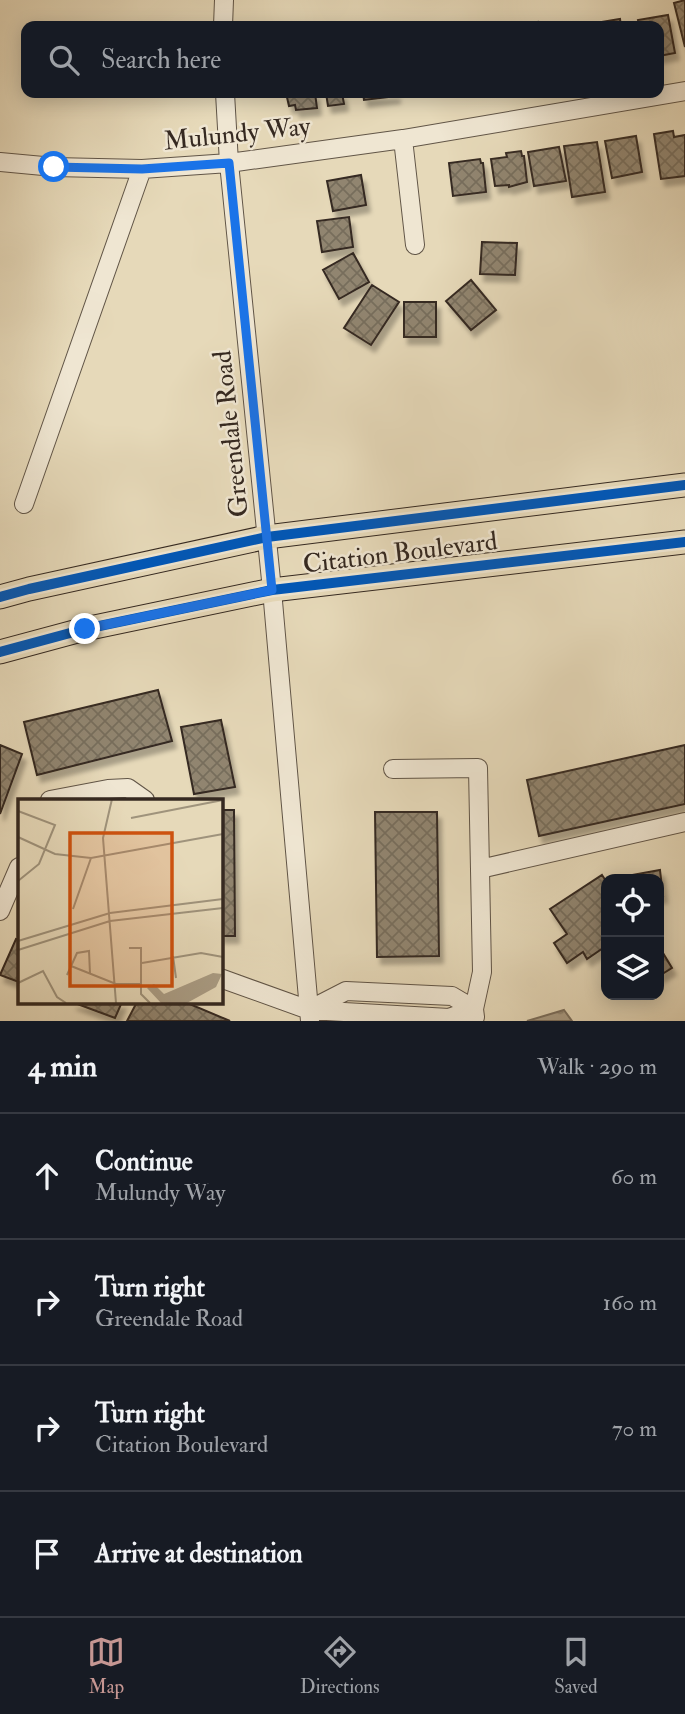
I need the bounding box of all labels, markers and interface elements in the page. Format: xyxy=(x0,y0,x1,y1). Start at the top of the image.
search box xyxy=(21,21,664,98)
icon: search xyxy=(45,41,83,79)
text: Search here xyxy=(101,44,221,76)
street label: Mulundy Way xyxy=(162,110,313,158)
route start xyxy=(38,151,69,182)
street label: Greendale Road xyxy=(206,349,256,519)
street label: Citation Boulevard xyxy=(301,525,499,581)
route end xyxy=(69,613,100,644)
inset map xyxy=(18,799,222,1004)
map controls xyxy=(601,874,664,1000)
button: locate xyxy=(601,874,664,937)
button: layers xyxy=(601,937,664,1000)
text: 4 min xyxy=(28,1048,97,1085)
text: Walk · 290 m xyxy=(537,1052,657,1081)
text: Continue xyxy=(95,1146,193,1178)
icon: ahead xyxy=(28,1157,66,1195)
text: 60 m xyxy=(611,1162,657,1191)
text: Mulundy Way xyxy=(95,1178,225,1207)
text: Turn right xyxy=(95,1272,205,1304)
icon: right xyxy=(28,1283,66,1321)
text: 160 m xyxy=(603,1288,657,1317)
text: Greendale Road xyxy=(95,1304,243,1333)
text: Turn right xyxy=(95,1398,205,1430)
icon: right xyxy=(28,1409,66,1447)
text: 70 m xyxy=(612,1414,657,1443)
text: Citation Boulevard xyxy=(95,1430,268,1459)
icon: arrive xyxy=(28,1535,66,1573)
text: Arrive at destination xyxy=(95,1538,303,1570)
tab: Map xyxy=(87,1633,125,1699)
tab: Directions xyxy=(300,1633,380,1699)
tab: Saved xyxy=(554,1633,598,1699)

